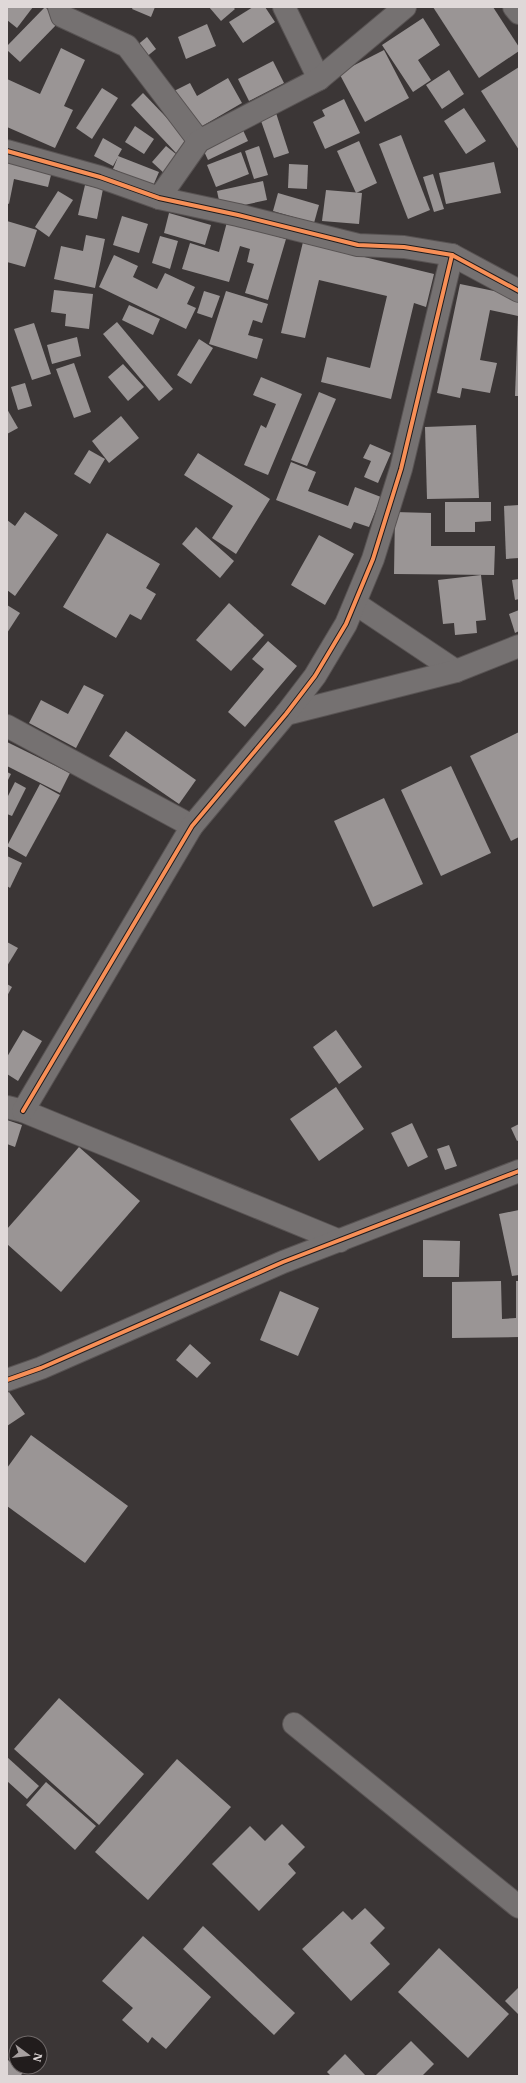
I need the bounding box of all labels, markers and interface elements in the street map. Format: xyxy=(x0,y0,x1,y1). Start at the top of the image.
north arrow xyxy=(8,2035,48,2075)
text: N xyxy=(30,2052,46,2064)

